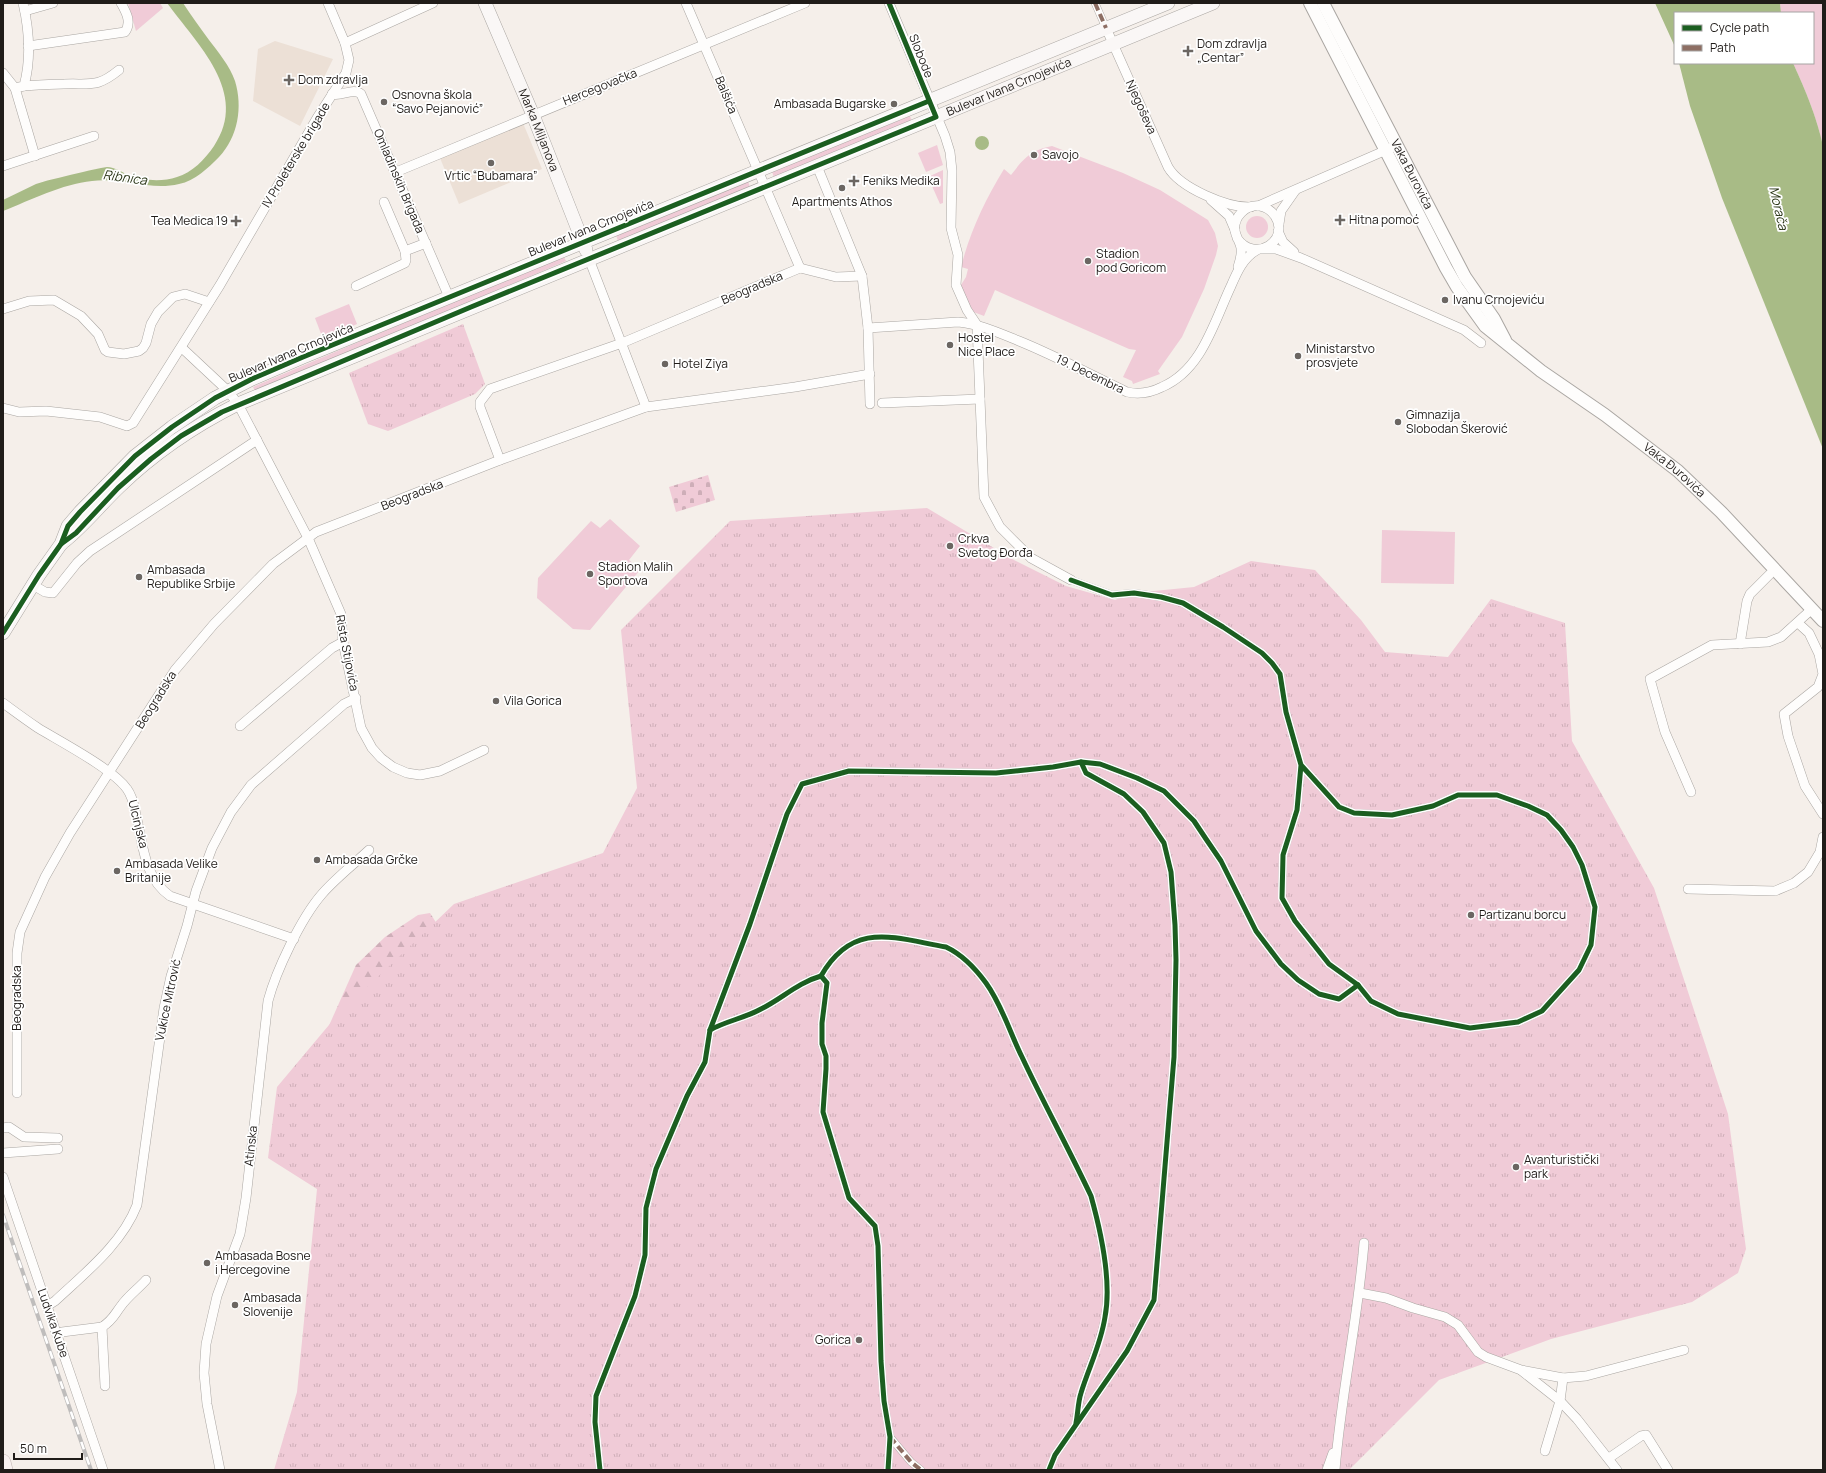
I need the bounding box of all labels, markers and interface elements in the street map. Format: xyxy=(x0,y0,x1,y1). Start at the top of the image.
legend xyxy=(1674,12,1814,64)
text: Cycle path xyxy=(1710,19,1769,36)
street label: Slobode xyxy=(905,31,938,80)
place label: Dom zdravlja „Centar” xyxy=(1197,35,1267,66)
text: Path xyxy=(1710,39,1736,56)
marker: Dom zdravlja „Centar” xyxy=(1182,45,1194,57)
street label: Bulevar Ivana Crnojevića xyxy=(943,53,1074,120)
street label: Hercegovačka xyxy=(560,64,639,109)
place label: Dom zdravlja xyxy=(298,71,368,88)
street label: Balšića xyxy=(711,73,742,116)
marker: Dom zdravlja xyxy=(283,74,295,86)
street label: Njegoševa xyxy=(1122,77,1161,137)
place label: Osnovna škola “Savo Pejanović” xyxy=(392,86,483,117)
street label: Marka Miljanova xyxy=(515,86,563,174)
place label: Ambasada Bugarske xyxy=(774,95,886,112)
marker: Osnovna škola “Savo Pejanović” xyxy=(379,97,389,107)
street label: IV Proleterske brigade xyxy=(257,99,334,211)
marker: Ambasada Bugarske xyxy=(889,99,899,109)
street label: Omladinskih Brigada xyxy=(370,126,429,236)
street label: Vaka Đurovića xyxy=(1387,136,1437,212)
place label: Savojo xyxy=(1042,146,1079,163)
marker: Savojo xyxy=(1029,150,1039,160)
marker: Vrtic “Bubamara” xyxy=(486,158,496,168)
water label: Ribnica xyxy=(102,165,149,189)
place label: Vrtic “Bubamara” xyxy=(445,167,537,184)
place label: Feniks Medika xyxy=(863,172,940,189)
marker: Feniks Medika xyxy=(848,175,860,187)
marker: Apartments Athos xyxy=(837,183,847,193)
water label: Morača xyxy=(1765,184,1793,233)
place label: Apartments Athos xyxy=(792,193,892,210)
street label: Bulevar Ivana Crnojevića xyxy=(526,195,656,260)
place label: Hitna pomoć xyxy=(1349,211,1419,228)
place label: Tea Medica 19 xyxy=(151,212,228,229)
marker: Hitna pomoć xyxy=(1334,214,1346,226)
marker: Tea Medica 19 xyxy=(231,216,241,226)
place label: Stadion pod Goricom xyxy=(1096,245,1166,276)
marker: Stadion pod Goricom xyxy=(1083,256,1093,266)
street label: Beogradska xyxy=(718,267,785,308)
place label: Ivanu Crnojeviću xyxy=(1453,291,1544,308)
marker: Ivanu Crnojeviću xyxy=(1440,295,1450,305)
street label: Bulevar Ivana Crnojevića xyxy=(226,319,356,386)
place label: Hostel Nice Place xyxy=(958,329,1015,360)
marker: Hostel Nice Place xyxy=(945,340,955,350)
place label: Ministarstvo prosvjete xyxy=(1306,340,1375,371)
street label: 19. Decembra xyxy=(1053,350,1127,397)
marker: Ministarstvo prosvjete xyxy=(1293,351,1303,361)
place label: Hotel Ziya xyxy=(673,355,728,372)
marker: Hotel Ziya xyxy=(660,359,670,369)
place label: Gimnazija Slobodan Škerović xyxy=(1406,406,1508,437)
marker: Gimnazija Slobodan Škerović xyxy=(1393,417,1403,427)
street label: Vaka Đurovića xyxy=(1640,438,1710,501)
street label: Beogradska xyxy=(378,475,445,514)
place label: Crkva Svetog Đorđa xyxy=(958,530,1033,561)
marker: Crkva Svetog Đorđa xyxy=(945,541,955,551)
place label: Stadion Malih Sportova xyxy=(598,558,673,589)
place label: Ambasada Republike Srbije xyxy=(147,561,235,592)
marker: Stadion Malih Sportova xyxy=(585,569,595,579)
marker: Ambasada Republike Srbije xyxy=(134,572,144,582)
street label: Rista Stijovića xyxy=(332,613,363,693)
street label: Beogradska xyxy=(131,668,180,732)
place label: Vila Gorica xyxy=(504,692,562,709)
marker: Vila Gorica xyxy=(491,696,501,706)
street label: Ulcinjska xyxy=(124,798,153,850)
place label: Ambasada Grčke xyxy=(325,851,418,868)
place label: Ambasada Velike Britanije xyxy=(125,855,218,886)
marker: Ambasada Grčke xyxy=(312,855,322,865)
marker: Ambasada Velike Britanije xyxy=(112,866,122,876)
place label: Partizanu borcu xyxy=(1479,906,1566,923)
marker: Partizanu borcu xyxy=(1466,910,1476,920)
street label: Vukice Mitrović xyxy=(151,957,185,1042)
street label: Beogradska xyxy=(8,965,25,1031)
street label: Atinska xyxy=(240,1125,261,1167)
place label: Avanturistički park xyxy=(1524,1151,1599,1182)
marker: Avanturistički park xyxy=(1511,1162,1521,1172)
place label: Ambasada Bosne i Hercegovine xyxy=(215,1247,311,1278)
marker: Ambasada Bosne i Hercegovine xyxy=(202,1258,212,1268)
street label: Ludvika Kube xyxy=(34,1286,73,1360)
place label: Ambasada Slovenije xyxy=(243,1289,301,1320)
marker: Ambasada Slovenije xyxy=(230,1300,240,1310)
place label: Gorica xyxy=(815,1331,851,1348)
marker: Gorica xyxy=(854,1335,864,1345)
scale bar xyxy=(14,1435,82,1461)
text: 50 m xyxy=(20,1440,47,1457)

